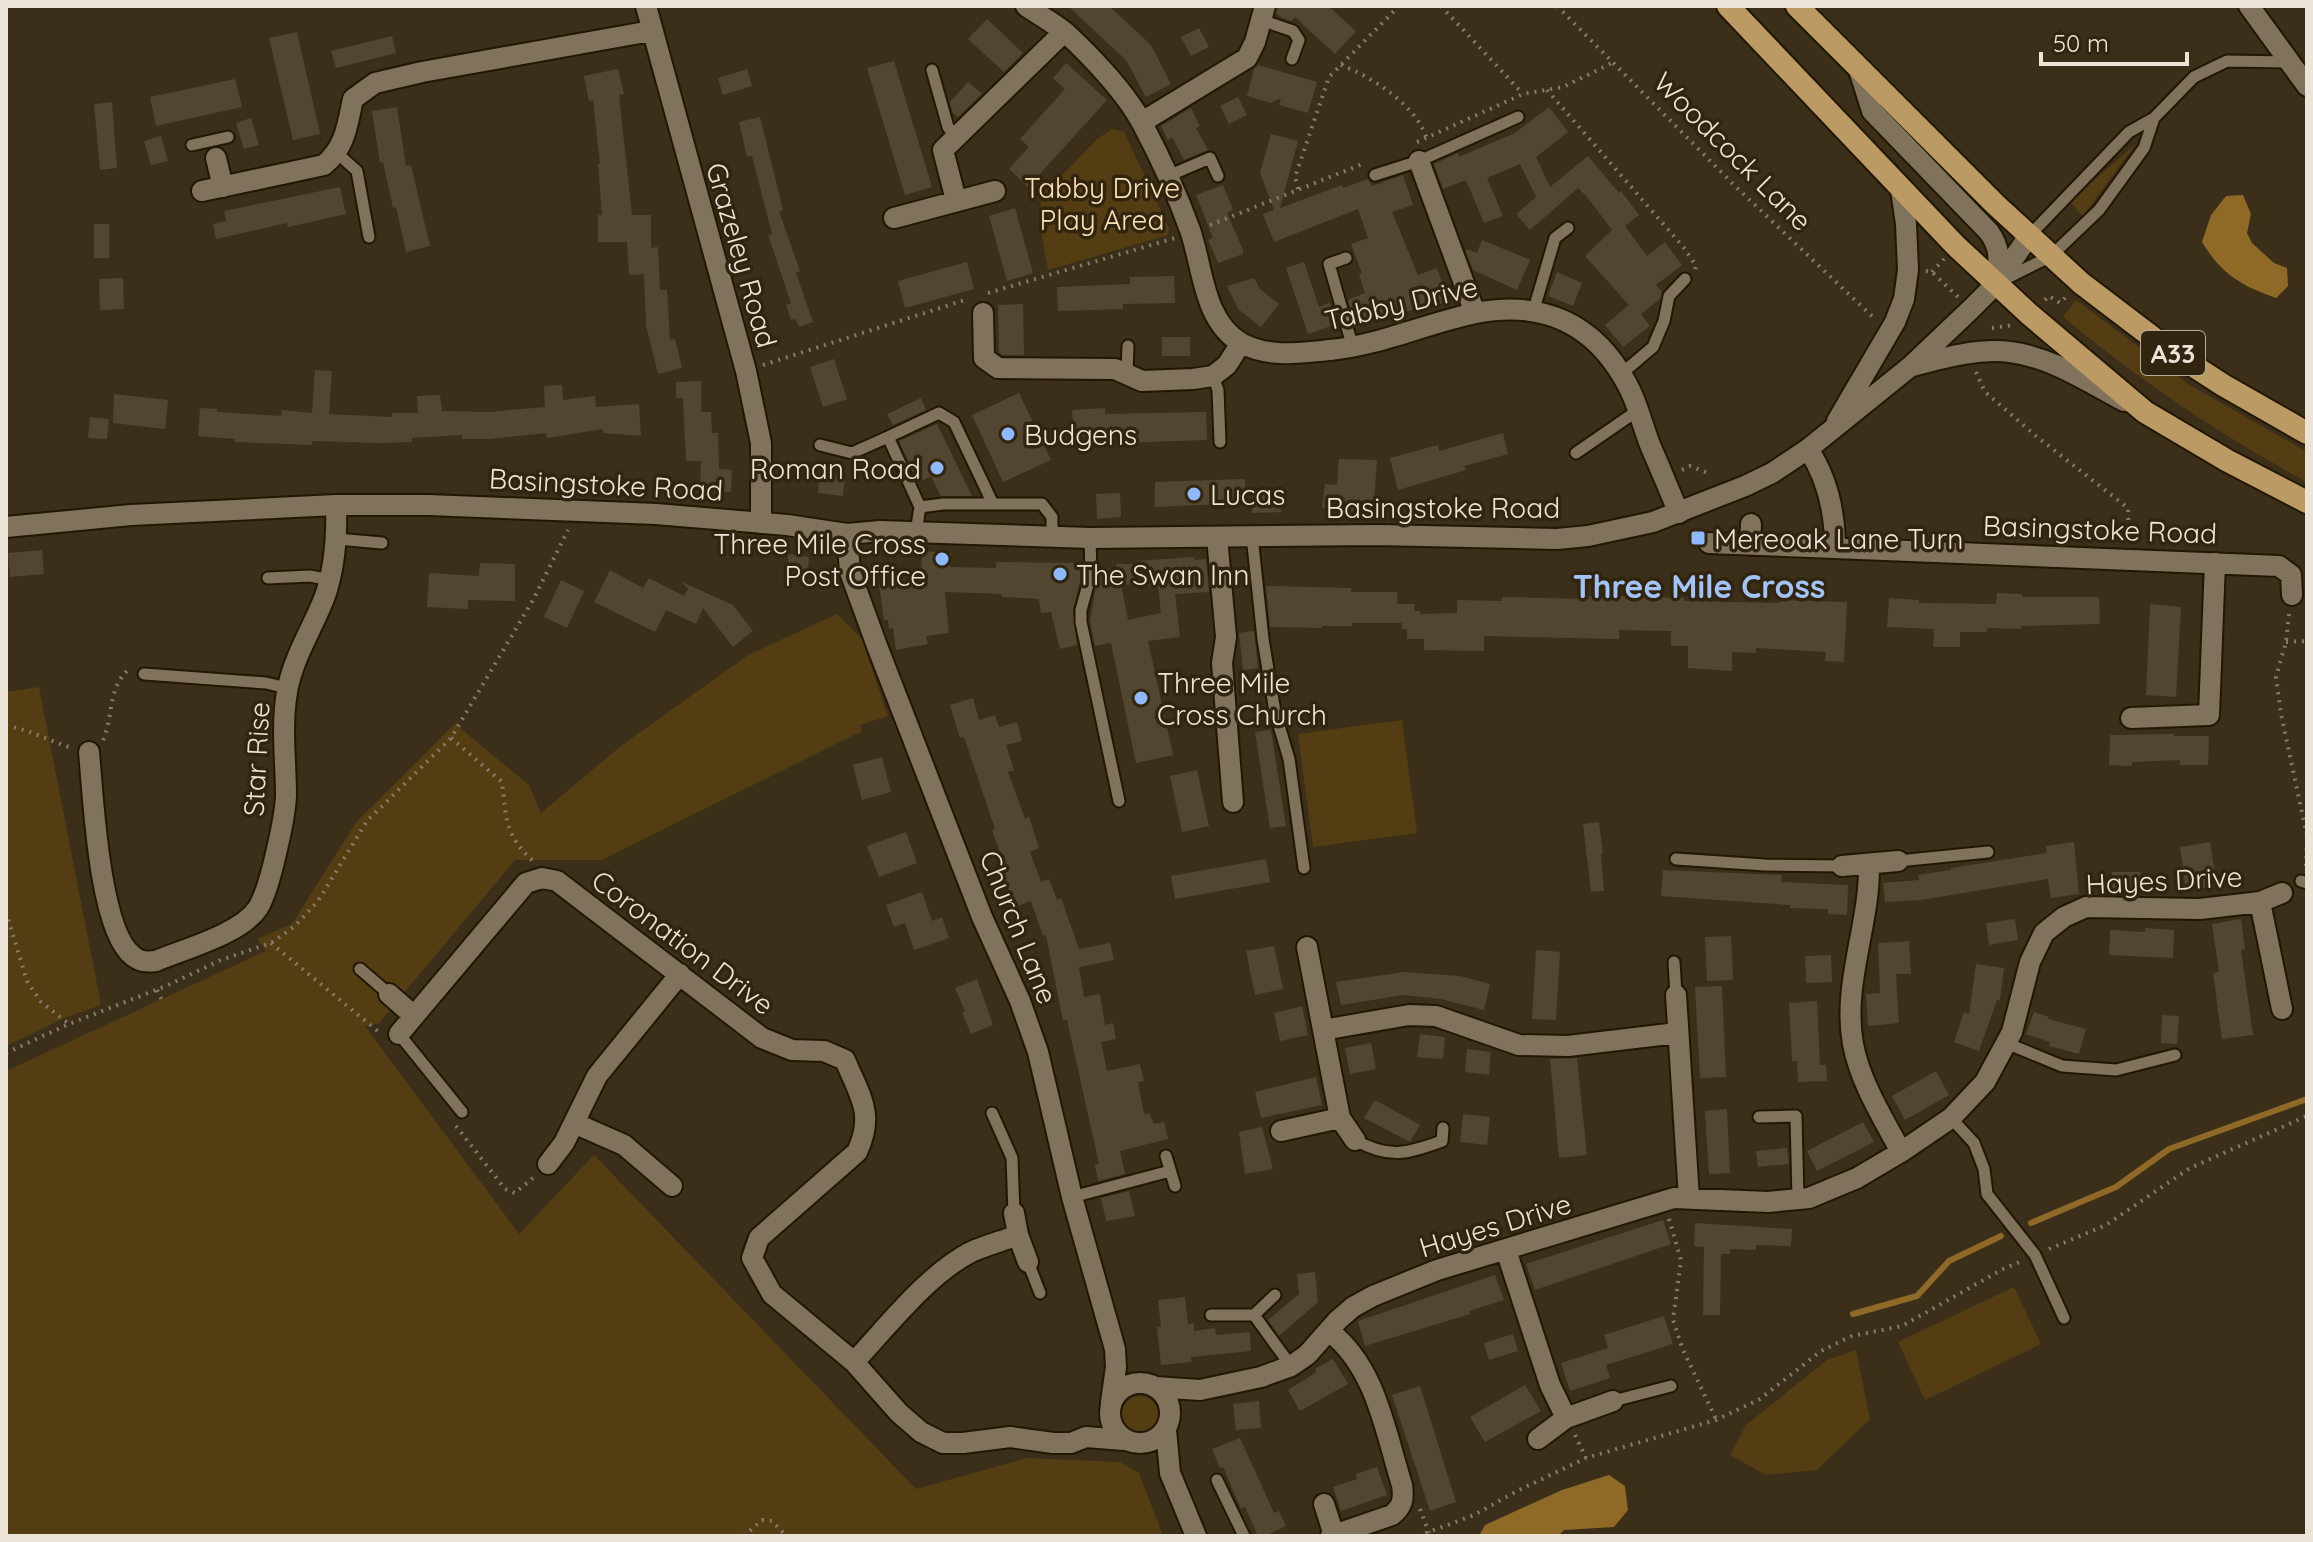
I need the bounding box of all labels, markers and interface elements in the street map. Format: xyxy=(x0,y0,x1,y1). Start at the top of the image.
scale bar xyxy=(2041,16,2187,66)
text: 50 m xyxy=(2053,28,2109,58)
street label: Woodcock Lane xyxy=(1646,64,1820,238)
street label: Grazeley Road xyxy=(699,159,785,351)
park label: Tabby Drive Play Area xyxy=(1024,170,1180,237)
street label: Tabby Drive xyxy=(1321,268,1481,338)
road number: A33 xyxy=(2141,331,2205,375)
place label: Budgens xyxy=(1024,417,1137,452)
marker: Budgens xyxy=(999,425,1017,443)
place label: Roman Road xyxy=(750,451,921,486)
marker: Roman Road xyxy=(928,459,946,477)
street label: Basingstoke Road xyxy=(488,460,724,508)
place label: Lucas xyxy=(1210,477,1285,512)
marker: Lucas xyxy=(1185,485,1203,503)
street label: Basingstoke Road xyxy=(1326,490,1560,525)
street label: Basingstoke Road xyxy=(1982,507,2218,551)
place label: Mereoak Lane Turn xyxy=(1714,521,1963,556)
place label: Three Mile Cross Post Office xyxy=(713,526,926,593)
marker: Mereoak Lane Turn xyxy=(1689,529,1707,547)
marker: Three Mile Cross Post Office xyxy=(933,550,951,568)
place label: The Swan Inn xyxy=(1076,557,1249,592)
marker: The Swan Inn xyxy=(1051,565,1069,583)
district label: Three Mile Cross xyxy=(1573,566,1825,606)
place label: Three Mile Cross Church xyxy=(1157,665,1327,732)
marker: Three Mile Cross Church xyxy=(1132,689,1150,707)
street label: Star Rise xyxy=(236,701,276,817)
street label: Church Lane xyxy=(972,845,1066,1009)
street label: Hayes Drive xyxy=(2085,858,2243,902)
street label: Coronation Drive xyxy=(585,862,781,1022)
street label: Hayes Drive xyxy=(1415,1185,1575,1265)

